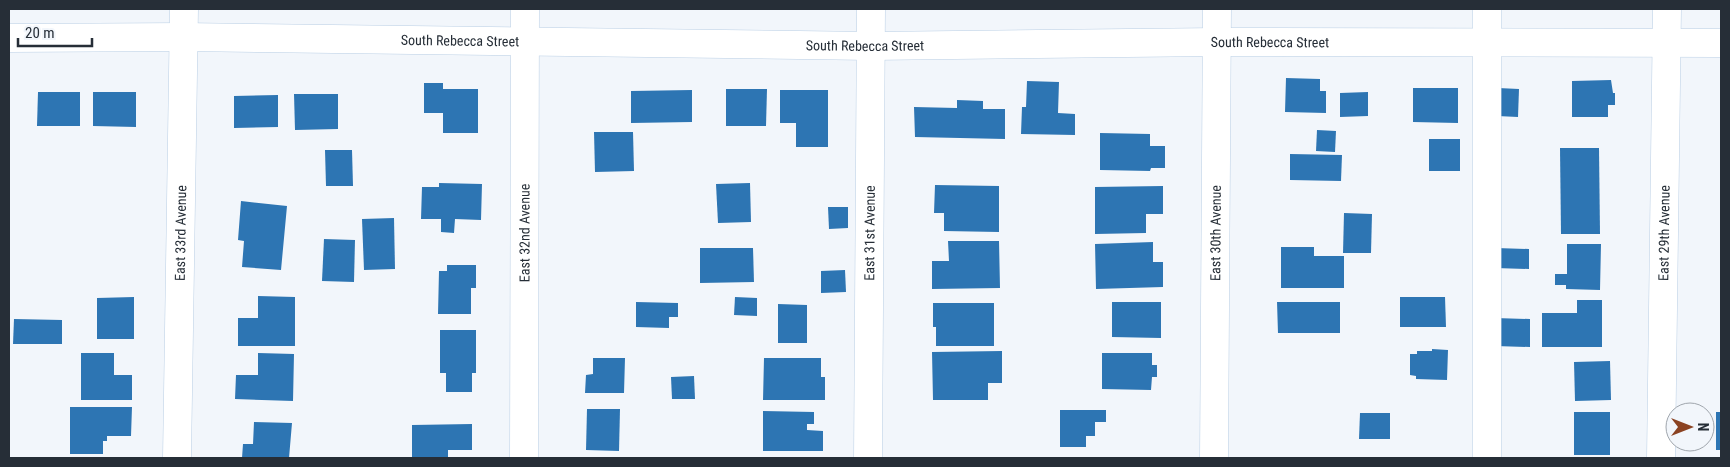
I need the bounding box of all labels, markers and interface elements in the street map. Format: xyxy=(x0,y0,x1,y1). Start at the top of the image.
scale bar xyxy=(18,15,91,47)
text: 20 m xyxy=(25,24,55,42)
street label: South Rebecca Street xyxy=(401,32,519,49)
street label: South Rebecca Street xyxy=(1211,34,1329,50)
street label: South Rebecca Street xyxy=(806,37,924,54)
street label: East 32nd Avenue xyxy=(516,183,533,282)
street label: East 33rd Avenue xyxy=(172,185,189,281)
street label: East 31st Avenue xyxy=(861,185,878,281)
street label: East 30th Avenue xyxy=(1207,185,1224,281)
street label: East 29th Avenue xyxy=(1655,185,1673,281)
north arrow xyxy=(1665,402,1715,452)
text: N xyxy=(1695,423,1711,431)

